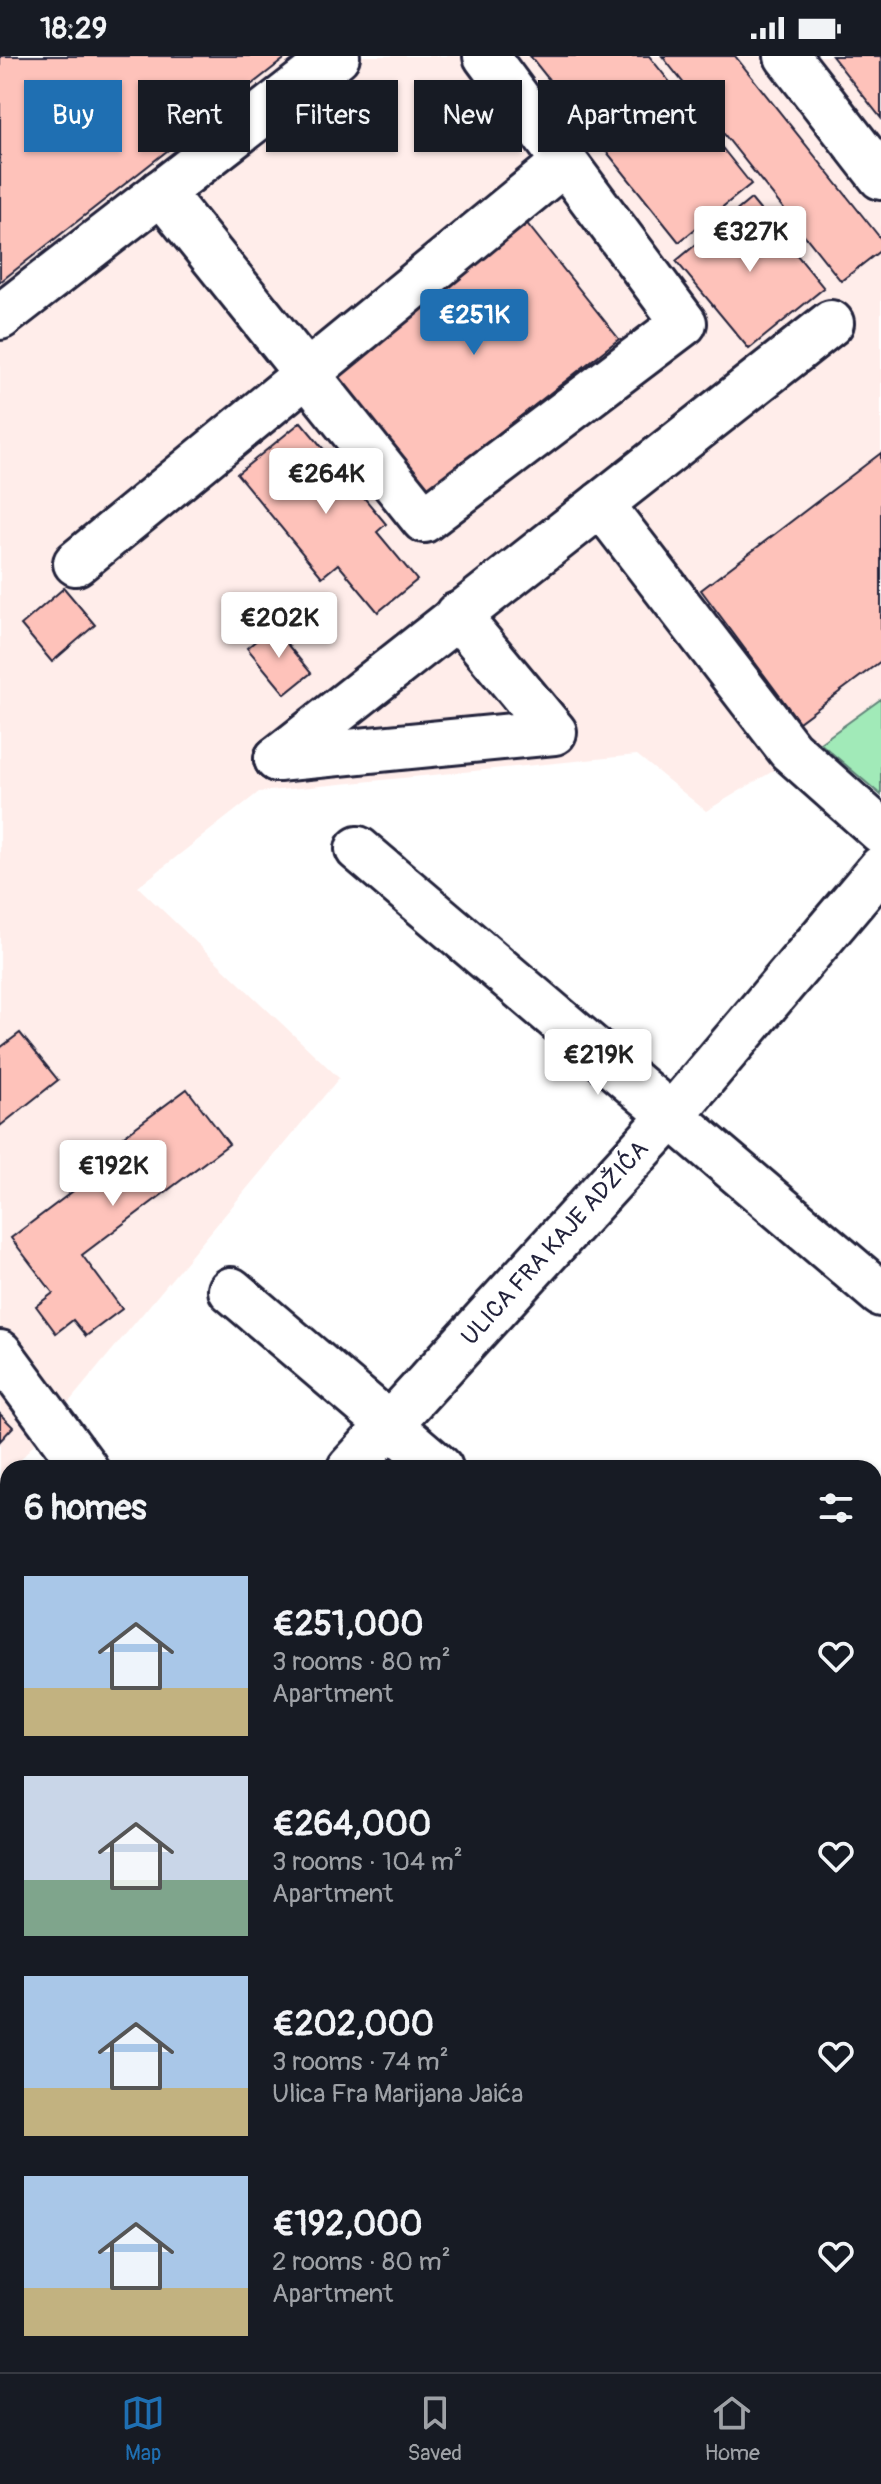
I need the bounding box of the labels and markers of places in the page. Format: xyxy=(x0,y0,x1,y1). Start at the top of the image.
pin: €327K xyxy=(694,206,806,274)
pin: €251K xyxy=(418,289,530,357)
pin: €264K xyxy=(270,448,382,516)
pin: €202K xyxy=(223,592,335,660)
pin: €219K xyxy=(542,1029,654,1097)
pin: €192K xyxy=(57,1140,169,1208)

